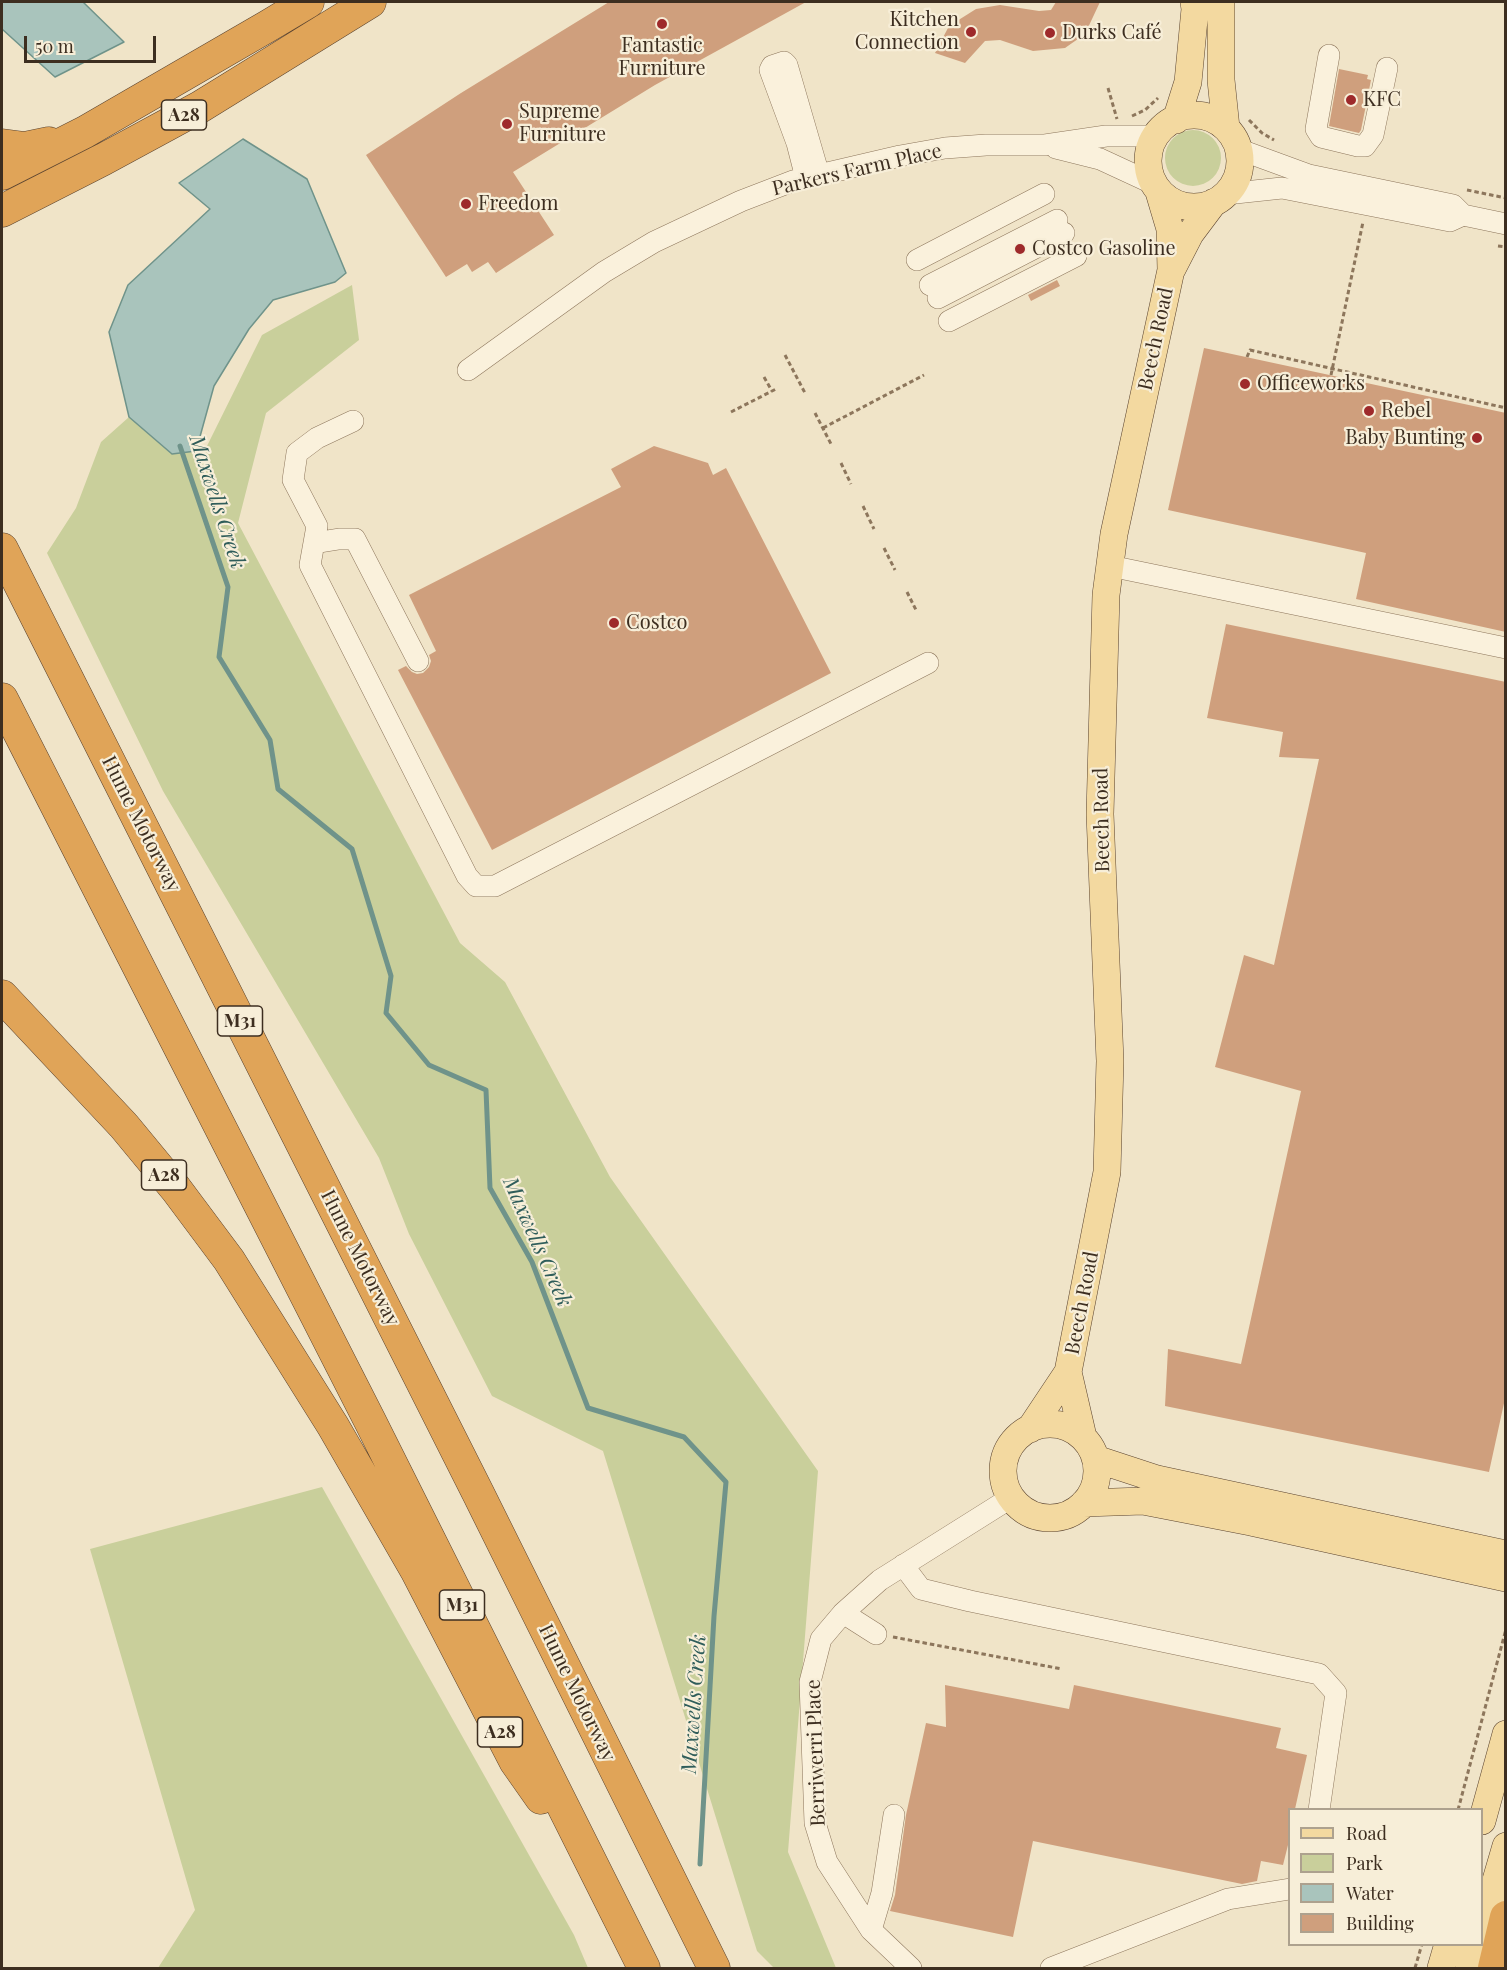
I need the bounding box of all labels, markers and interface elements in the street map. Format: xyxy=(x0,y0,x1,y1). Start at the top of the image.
place label: Kitchen Connection xyxy=(855,8,959,55)
marker: Fantastic Furniture xyxy=(655,17,669,31)
place label: Durks Café xyxy=(1062,21,1162,45)
scale bar xyxy=(27,24,159,62)
marker: Kitchen Connection xyxy=(964,25,978,39)
marker: Durks Café xyxy=(1043,26,1057,40)
text: 50 m xyxy=(35,34,74,58)
place label: Fantastic Furniture xyxy=(618,34,706,81)
place label: KFC xyxy=(1363,88,1401,112)
marker: KFC xyxy=(1344,93,1358,107)
road number: A28 xyxy=(162,100,207,130)
place label: Supreme Furniture xyxy=(519,100,606,147)
marker: Supreme Furniture xyxy=(500,117,514,131)
street label: Parkers Farm Place xyxy=(770,139,944,201)
place label: Freedom xyxy=(478,192,558,216)
marker: Freedom xyxy=(459,197,473,211)
place label: Costco Gasoline xyxy=(1032,237,1176,261)
marker: Costco Gasoline xyxy=(1013,242,1027,256)
street label: Beech Road xyxy=(1133,285,1179,393)
place label: Officeworks xyxy=(1257,372,1365,396)
marker: Officeworks xyxy=(1238,377,1252,391)
place label: Rebel xyxy=(1381,399,1431,423)
marker: Rebel xyxy=(1362,404,1376,418)
place label: Baby Bunting xyxy=(1345,426,1465,450)
marker: Baby Bunting xyxy=(1470,431,1484,445)
water label: Maxwells Creek xyxy=(183,432,251,572)
place label: Costco xyxy=(626,611,687,635)
marker: Costco xyxy=(607,616,621,630)
street label: Hume Motorway xyxy=(96,752,186,896)
street label: Beech Road xyxy=(1089,767,1115,873)
road number: M31 xyxy=(218,1006,262,1036)
road number: A28 xyxy=(142,1160,186,1190)
water label: Maxwells Creek xyxy=(497,1173,577,1311)
street label: Hume Motorway xyxy=(315,1186,405,1330)
street label: Beech Road xyxy=(1060,1249,1104,1357)
road number: M31 xyxy=(440,1590,484,1620)
street label: Hume Motorway xyxy=(533,1621,621,1765)
water label: Maxwells Creek xyxy=(677,1634,711,1774)
street label: Berriwerri Place xyxy=(801,1679,831,1827)
road number: A28 xyxy=(478,1717,522,1747)
legend xyxy=(1288,1808,1483,1946)
text: Road xyxy=(1346,1821,1387,1845)
text: Park xyxy=(1346,1851,1383,1875)
text: Water xyxy=(1346,1881,1394,1905)
text: Building xyxy=(1346,1911,1414,1935)

